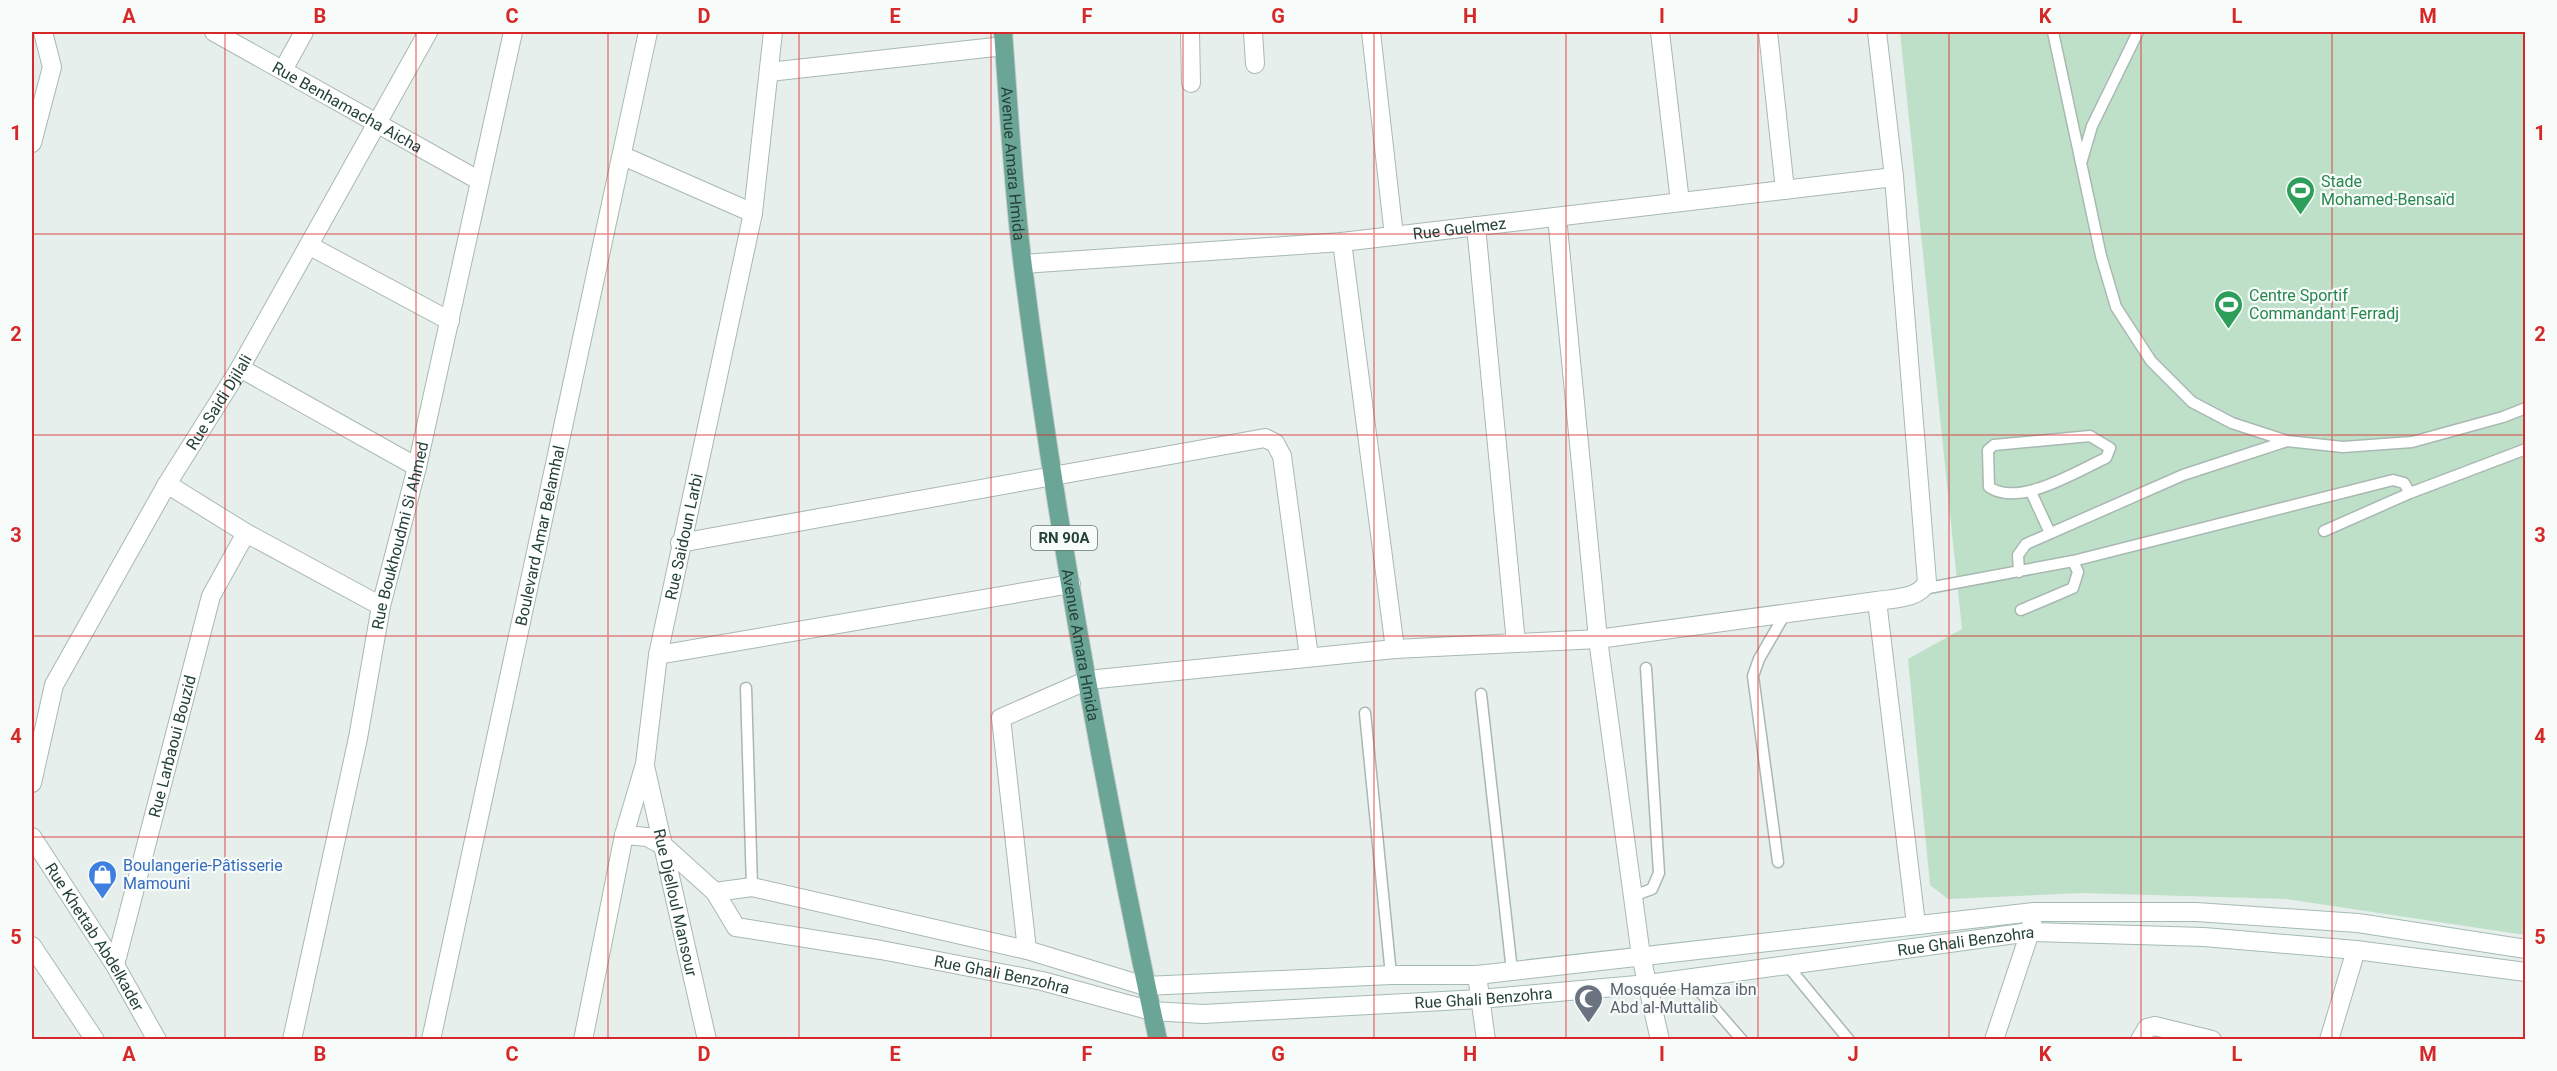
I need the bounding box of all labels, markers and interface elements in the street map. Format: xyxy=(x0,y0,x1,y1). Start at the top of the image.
text: A xyxy=(122,4,136,28)
text: B xyxy=(314,4,326,28)
text: C xyxy=(505,4,519,28)
text: D xyxy=(698,4,711,28)
text: E xyxy=(889,4,901,28)
text: F xyxy=(1082,4,1093,28)
text: G xyxy=(1271,4,1285,28)
text: H xyxy=(1463,4,1477,28)
text: I xyxy=(1659,4,1665,28)
text: J xyxy=(1847,4,1859,28)
text: K xyxy=(2039,4,2052,28)
text: L xyxy=(2232,4,2243,28)
text: M xyxy=(2419,4,2437,28)
street label: Rue Benhamacha Aicha xyxy=(269,57,426,156)
street label: Avenue Amara Hmida xyxy=(997,86,1029,242)
text: 1 xyxy=(10,121,22,145)
text: 1 xyxy=(2534,121,2546,145)
place label: Stade Mohamed-Bensaïd xyxy=(2321,172,2455,209)
sports icon: Stade Mohamed-Bensaïd xyxy=(2284,174,2316,216)
street label: Rue Guelmez xyxy=(1412,213,1507,243)
place label: Centre Sportif Commandant Ferradj xyxy=(2249,286,2399,323)
sports icon: Centre Sportif Commandant Ferradj xyxy=(2212,288,2244,330)
text: 2 xyxy=(10,322,22,346)
text: 2 xyxy=(2534,322,2546,346)
street label: Rue Saidi Djilali xyxy=(182,351,255,453)
street label: Rue Boukhoudmi Si Ahmed xyxy=(368,440,432,631)
street label: Boulevard Amar Belamhal xyxy=(511,444,568,627)
street label: Rue Saidoun Larbi xyxy=(661,472,706,601)
text: 3 xyxy=(10,523,22,547)
text: 3 xyxy=(2534,523,2546,547)
road number: RN 90A xyxy=(1031,526,1097,550)
street label: Avenue Amara Hmida xyxy=(1058,567,1103,722)
street label: Rue Larbaoui Bouzid xyxy=(144,673,199,819)
text: 4 xyxy=(10,724,22,748)
text: 4 xyxy=(2534,724,2546,748)
street label: Rue Djelloul Mansour xyxy=(650,827,702,979)
place label: Boulangerie-Pâtisserie Mamouni xyxy=(123,856,283,893)
shop icon: Boulangerie-Pâtisserie Mamouni xyxy=(86,858,118,900)
street label: Rue Khettab Abdelkader xyxy=(42,859,149,1015)
street label: Rue Ghali Benzohra xyxy=(1896,922,2035,959)
text: 5 xyxy=(10,925,22,949)
text: 5 xyxy=(2534,925,2546,949)
street label: Rue Ghali Benzohra xyxy=(933,951,1072,998)
place label: Mosquée Hamza ibn Abd al-Muttalib xyxy=(1610,980,1757,1017)
mosque icon: Mosquée Hamza ibn Abd al-Muttalib xyxy=(1573,982,1605,1024)
street label: Rue Ghali Benzohra xyxy=(1414,983,1553,1012)
text: A xyxy=(122,1042,136,1066)
text: B xyxy=(314,1042,326,1066)
text: C xyxy=(505,1042,519,1066)
text: D xyxy=(698,1042,711,1066)
text: E xyxy=(889,1042,901,1066)
text: F xyxy=(1082,1042,1093,1066)
text: G xyxy=(1271,1042,1285,1066)
text: H xyxy=(1463,1042,1477,1066)
text: I xyxy=(1659,1042,1665,1066)
text: J xyxy=(1847,1042,1859,1066)
text: K xyxy=(2039,1042,2052,1066)
text: L xyxy=(2232,1042,2243,1066)
text: M xyxy=(2419,1042,2437,1066)

